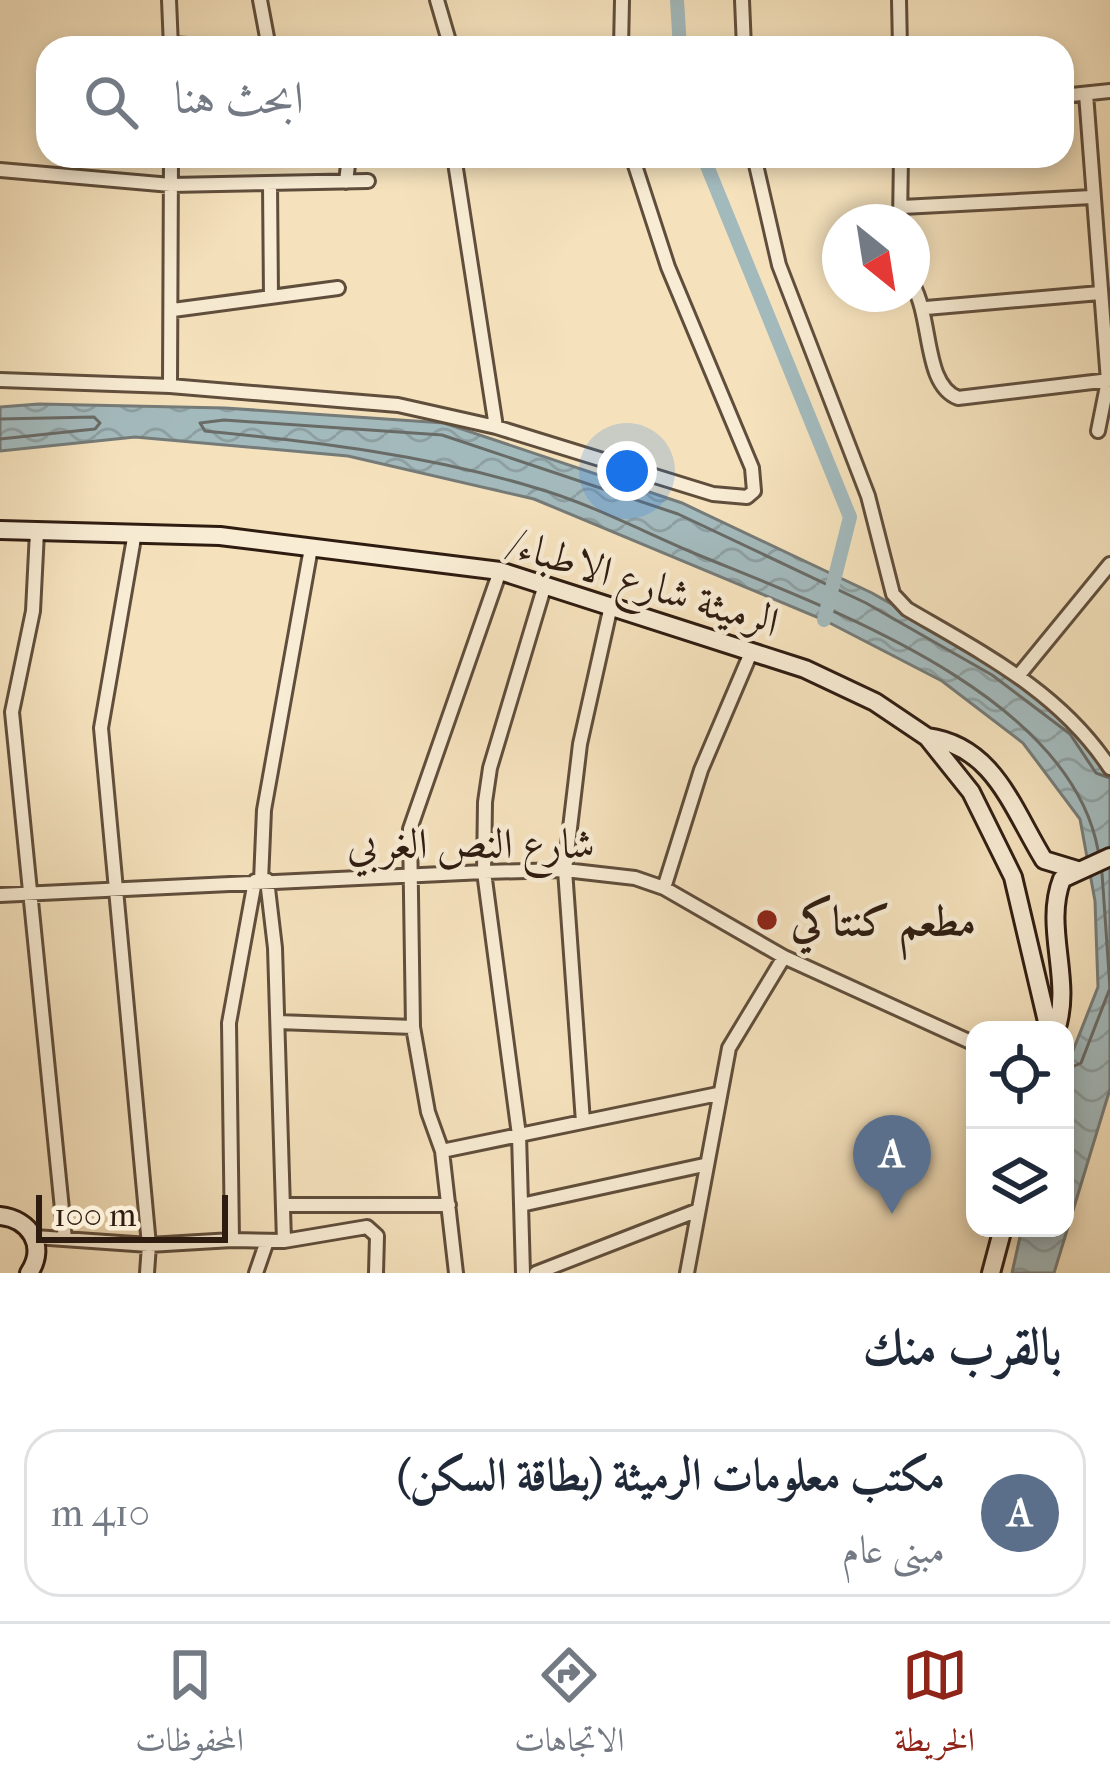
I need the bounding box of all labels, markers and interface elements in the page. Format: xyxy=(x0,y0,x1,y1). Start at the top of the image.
search box xyxy=(36,36,1074,168)
icon: search xyxy=(78,69,144,135)
text: ابحث هنا xyxy=(174,72,304,125)
north arrow xyxy=(822,204,930,312)
your location xyxy=(597,441,657,501)
street label: /الرميثة شارع الاطباء xyxy=(499,519,785,657)
street label: شارع النص الغربي xyxy=(347,820,595,879)
place label: مطعم كنتاكي xyxy=(790,895,976,960)
marker: مطعم كنتاكي xyxy=(754,907,780,933)
map controls xyxy=(966,1021,1074,1237)
button: locate xyxy=(966,1021,1074,1129)
pin: A xyxy=(853,1115,931,1214)
button: layers xyxy=(966,1129,1074,1237)
scale bar xyxy=(36,1189,228,1242)
text: 100 m xyxy=(54,1196,137,1235)
text: بالقرب منك xyxy=(863,1317,1062,1377)
text: مكتب معلومات الرميثة (بطاقة السكن) xyxy=(397,1449,945,1502)
text: 410 m xyxy=(51,1490,150,1536)
text: A xyxy=(1007,1490,1033,1536)
text: مبنى عام xyxy=(842,1527,945,1573)
tab: المحفوظات xyxy=(135,1642,244,1772)
tab: الاتجاهات xyxy=(514,1642,624,1772)
tab: الخريطة xyxy=(895,1642,975,1772)

